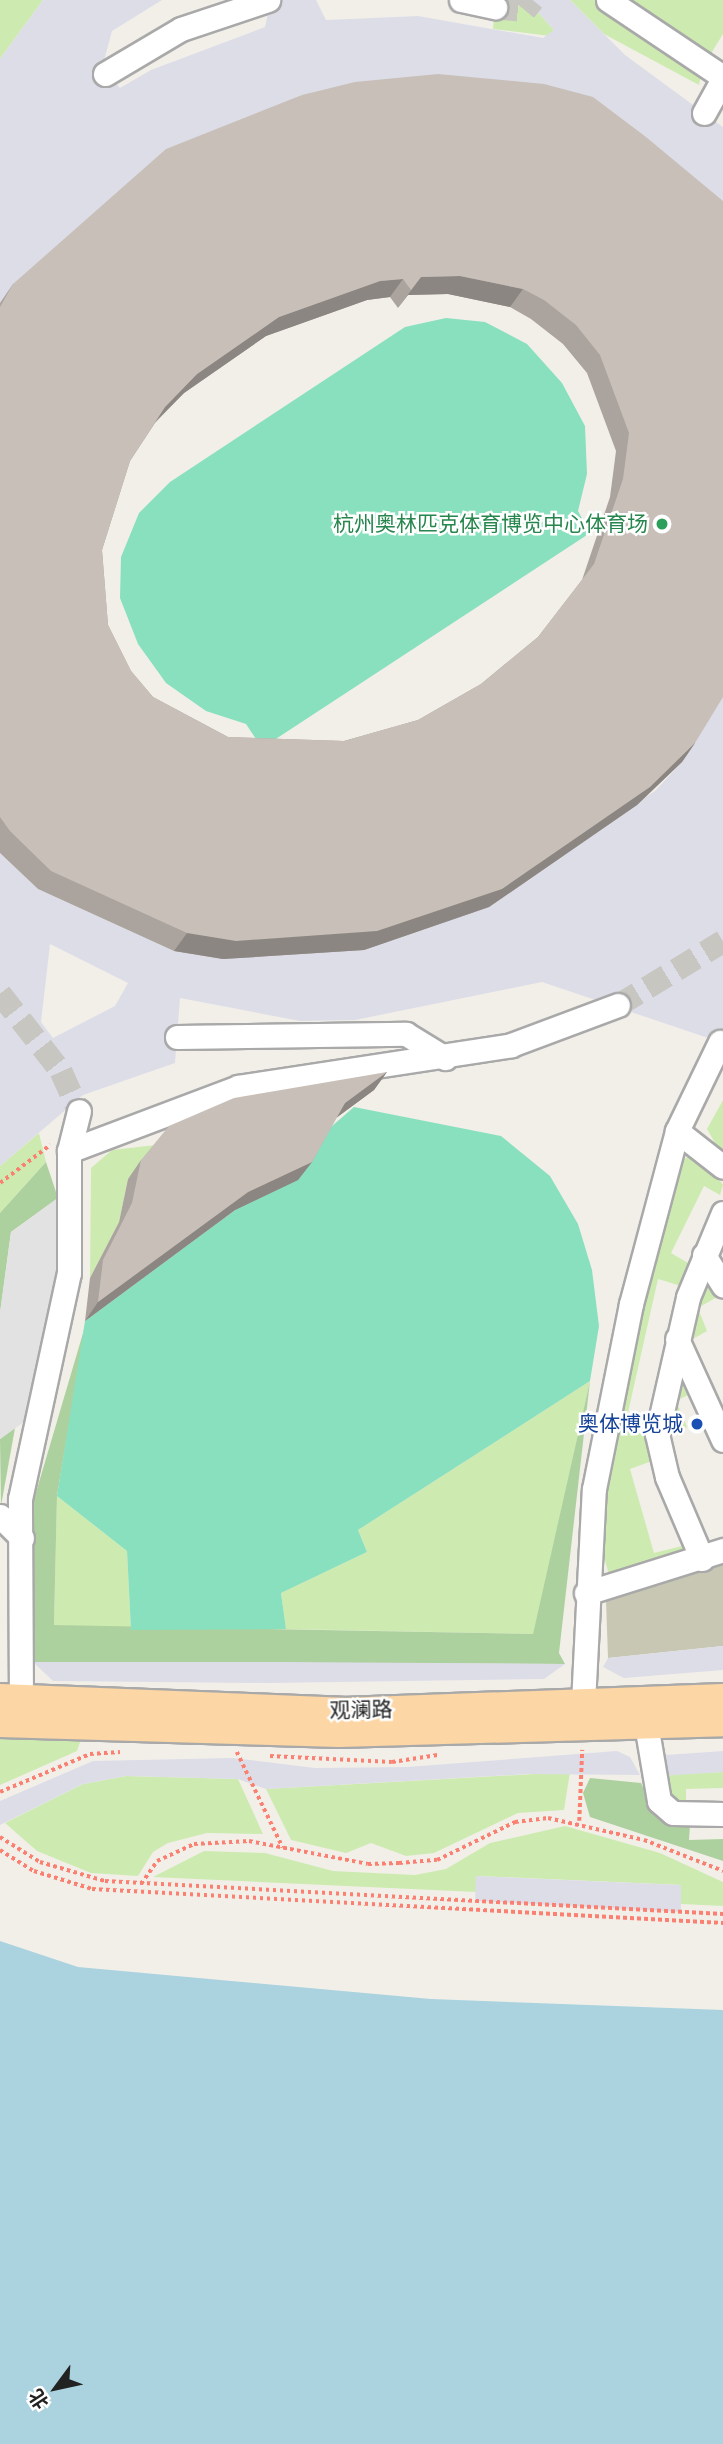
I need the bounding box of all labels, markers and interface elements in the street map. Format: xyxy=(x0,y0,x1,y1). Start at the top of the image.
place label: 杭州奥林匹克体育博览中心体育场 xyxy=(333,511,648,537)
marker: 杭州奥林匹克体育博览中心体育场 xyxy=(654,516,670,532)
place label: 奥体博览城 xyxy=(578,1411,683,1437)
marker: 奥体博览城 xyxy=(689,1416,705,1432)
street label: 观澜路 xyxy=(329,1697,393,1723)
north arrow xyxy=(21,2353,91,2423)
text: 北 xyxy=(24,2385,53,2413)

